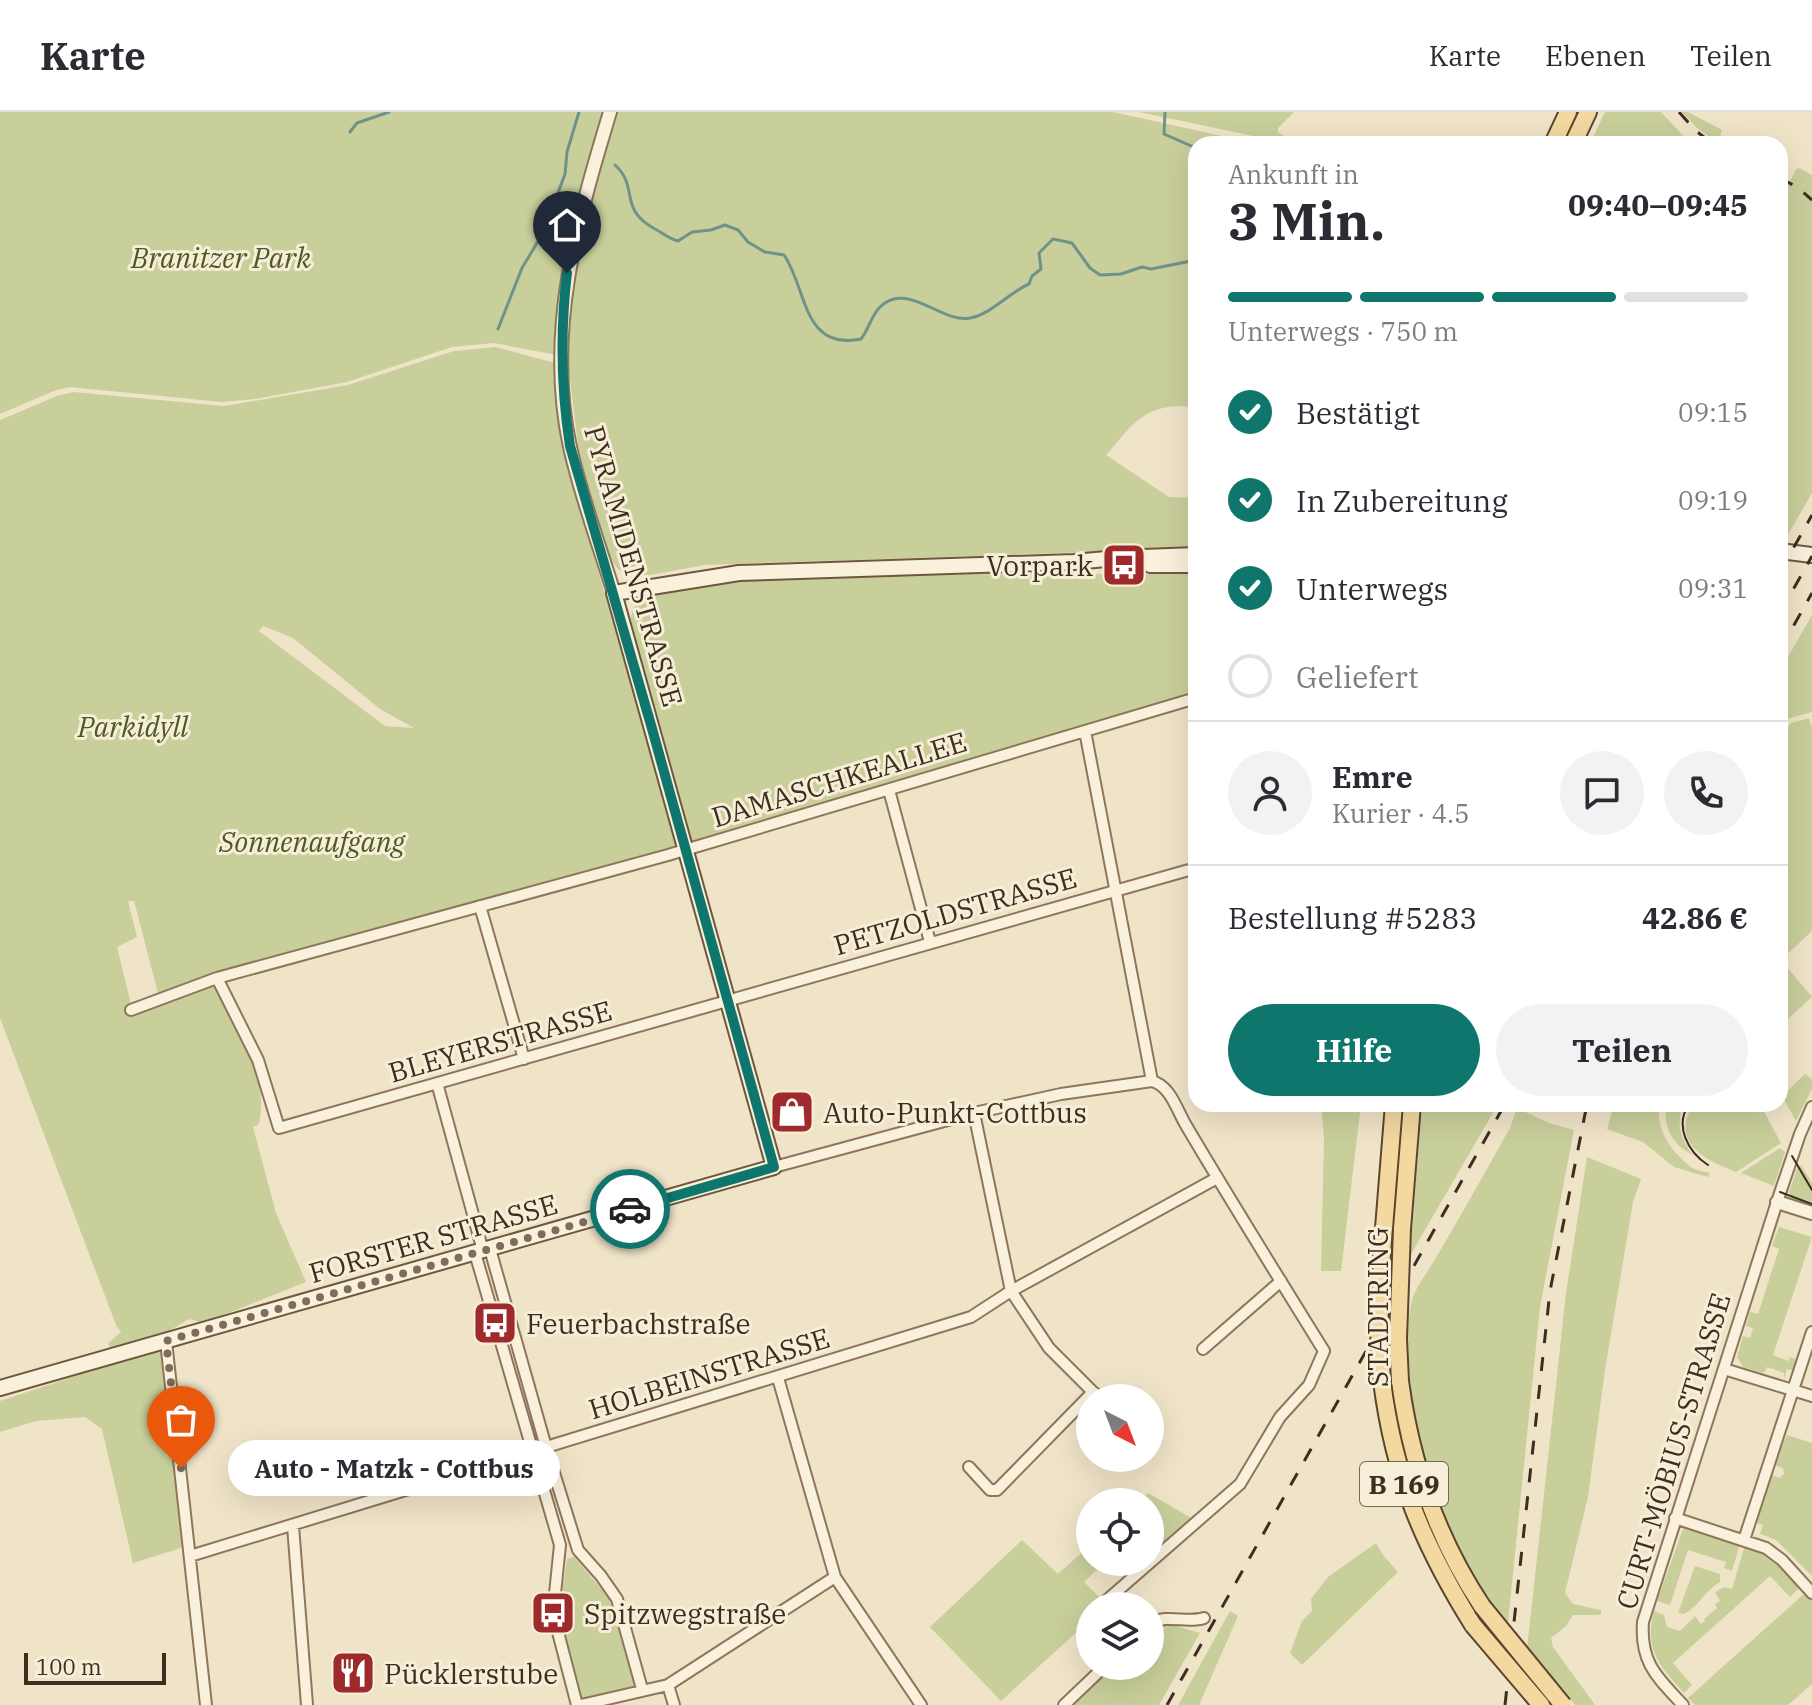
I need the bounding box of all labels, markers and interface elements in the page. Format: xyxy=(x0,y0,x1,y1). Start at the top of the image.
text: Karte xyxy=(40,31,146,80)
text: Karte xyxy=(1429,37,1501,74)
text: Ebenen xyxy=(1545,37,1646,74)
text: Teilen xyxy=(1690,37,1772,74)
text: Ankunft in xyxy=(1228,157,1359,191)
text: 09:40–09:45 xyxy=(1568,185,1748,224)
text: 3 Min. xyxy=(1228,187,1385,254)
pin xyxy=(533,191,601,273)
icon: home xyxy=(545,203,589,247)
park label: Branitzer Park xyxy=(130,239,311,276)
text: Unterwegs · 750 m xyxy=(1228,314,1458,348)
icon: check xyxy=(1228,390,1272,434)
text: Bestätigt xyxy=(1296,393,1420,432)
text: 09:15 xyxy=(1678,395,1748,429)
street label: PYRAMIDENSTRASSE xyxy=(576,421,692,711)
icon: check xyxy=(1228,478,1272,522)
text: In Zubereitung xyxy=(1296,481,1508,520)
text: 09:19 xyxy=(1678,483,1748,517)
bus stop icon: Vorpark xyxy=(1100,541,1148,589)
place label: Vorpark xyxy=(986,547,1094,584)
icon: check xyxy=(1228,566,1272,610)
text: Unterwegs xyxy=(1296,569,1448,608)
text: 09:31 xyxy=(1678,571,1748,605)
text: Geliefert xyxy=(1296,657,1419,696)
park label: Parkidyll xyxy=(77,708,189,745)
street label: DAMASCHKEALLEE xyxy=(707,723,971,835)
button: person xyxy=(1228,751,1312,835)
button: chat xyxy=(1560,751,1644,835)
button: phone xyxy=(1664,751,1748,835)
text: Emre xyxy=(1332,757,1413,796)
text: Kurier · 4.5 xyxy=(1332,796,1470,830)
park label: Sonnenaufgang xyxy=(218,823,406,860)
street label: PETZOLDSTRASSE xyxy=(829,859,1081,963)
text: Bestellung #5283 xyxy=(1228,898,1477,937)
text: 42.86 € xyxy=(1642,898,1748,937)
street label: BLEYERSTRASSE xyxy=(384,991,616,1091)
button: Hilfe xyxy=(1228,1004,1480,1096)
button: Teilen xyxy=(1496,1004,1748,1096)
shop icon: Auto-Punkt-Cottbus xyxy=(768,1088,816,1136)
place label: Auto-Punkt-Cottbus xyxy=(823,1094,1087,1131)
courier xyxy=(590,1169,670,1249)
street label: FORSTER STRASSE xyxy=(304,1185,562,1291)
icon: car xyxy=(608,1187,652,1231)
street label: STADTRING xyxy=(1359,1227,1396,1387)
street label: CURT-MÖBIUS-STRASSE xyxy=(1607,1288,1739,1614)
bus stop icon: Feuerbachstraße xyxy=(471,1299,519,1347)
place label: Feuerbachstraße xyxy=(526,1305,750,1342)
street label: HOLBEINSTRASSE xyxy=(584,1319,834,1427)
north arrow xyxy=(1076,1384,1164,1472)
map controls xyxy=(1076,1384,1164,1680)
pin xyxy=(147,1386,215,1468)
icon: bag xyxy=(159,1398,203,1442)
callout: Auto - Matzk - Cottbus xyxy=(229,1440,561,1496)
text: Auto - Matzk - Cottbus xyxy=(254,1451,534,1485)
road number: B 169 xyxy=(1360,1462,1448,1506)
button: locate xyxy=(1076,1488,1164,1576)
bus stop icon: Spitzwegstraße xyxy=(529,1589,577,1637)
button: layers xyxy=(1076,1592,1164,1680)
place label: Spitzwegstraße xyxy=(584,1595,786,1632)
scale bar xyxy=(24,1649,166,1685)
restaurant icon: Pücklerstube xyxy=(329,1649,377,1697)
text: 100 m xyxy=(36,1652,102,1681)
place label: Pücklerstube xyxy=(384,1655,558,1692)

